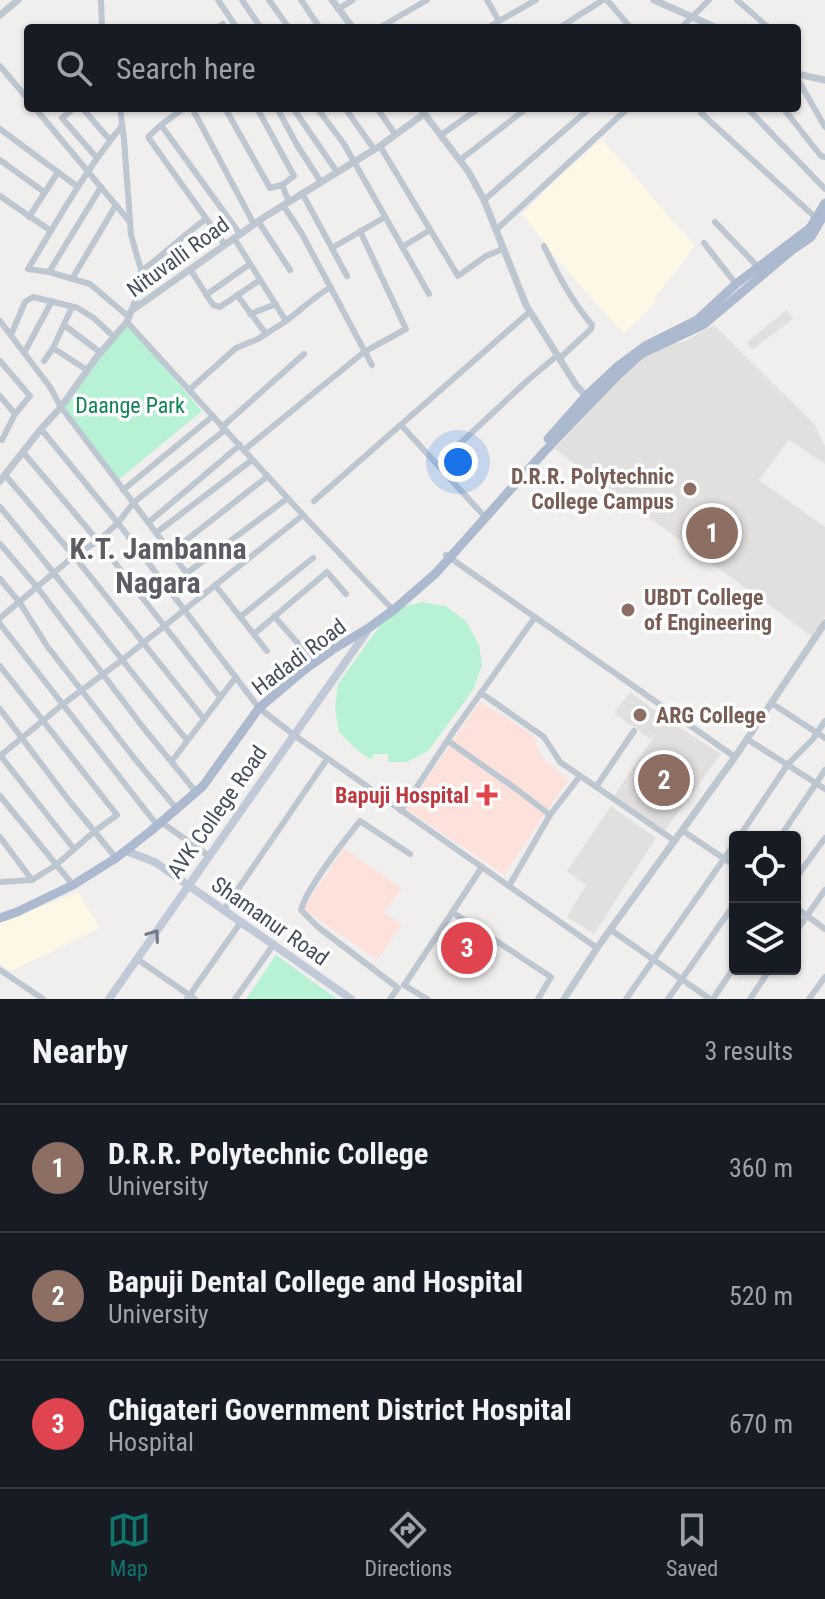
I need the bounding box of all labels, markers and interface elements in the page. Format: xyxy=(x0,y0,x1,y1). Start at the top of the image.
search box xyxy=(24,24,801,112)
icon: search xyxy=(52,46,96,90)
text: Search here xyxy=(116,51,256,86)
street label: Nituvalli Road xyxy=(122,212,234,302)
park label: Daange Park xyxy=(75,393,185,418)
your location xyxy=(438,442,478,482)
place label: D.R.R. Polytechnic College Campus xyxy=(511,464,674,514)
marker: D.R.R. Polytechnic College Campus xyxy=(681,480,699,498)
pin: 1 xyxy=(686,503,738,563)
district label: K.T. Jambanna Nagara xyxy=(69,531,247,600)
place label: UBDT College of Engineering xyxy=(644,585,772,635)
marker: UBDT College of Engineering xyxy=(619,601,637,619)
street label: Hadadi Road xyxy=(247,614,351,700)
place label: ARG College xyxy=(656,703,766,728)
marker: ARG College xyxy=(631,706,649,724)
street label: AVK College Road xyxy=(162,741,272,883)
pin: 2 xyxy=(638,750,690,810)
place label: Bapuji Hospital xyxy=(335,783,469,808)
marker: Bapuji Hospital xyxy=(476,784,498,806)
map controls xyxy=(729,831,801,975)
button: locate xyxy=(729,831,801,903)
street label: Shamanur Road xyxy=(207,872,333,970)
button: layers xyxy=(729,903,801,975)
pin: 3 xyxy=(441,918,493,978)
one-way arrow xyxy=(144,930,158,944)
text: Nearby xyxy=(32,1031,128,1071)
text: 3 results xyxy=(704,1036,793,1066)
text: D.R.R. Polytechnic College xyxy=(108,1136,428,1171)
text: 1 xyxy=(51,1153,65,1183)
text: 360 m xyxy=(729,1153,793,1183)
text: University xyxy=(108,1171,209,1201)
text: Bapuji Dental College and Hospital xyxy=(108,1264,523,1299)
text: 2 xyxy=(51,1281,65,1311)
text: 520 m xyxy=(729,1281,793,1311)
text: University xyxy=(108,1299,209,1329)
text: Chigateri Government District Hospital xyxy=(108,1392,572,1427)
text: 3 xyxy=(51,1409,65,1439)
text: 670 m xyxy=(729,1409,793,1439)
text: Hospital xyxy=(108,1427,194,1457)
tab: Map xyxy=(107,1508,151,1581)
tab: Directions xyxy=(364,1508,452,1581)
tab: Saved xyxy=(666,1508,718,1581)

